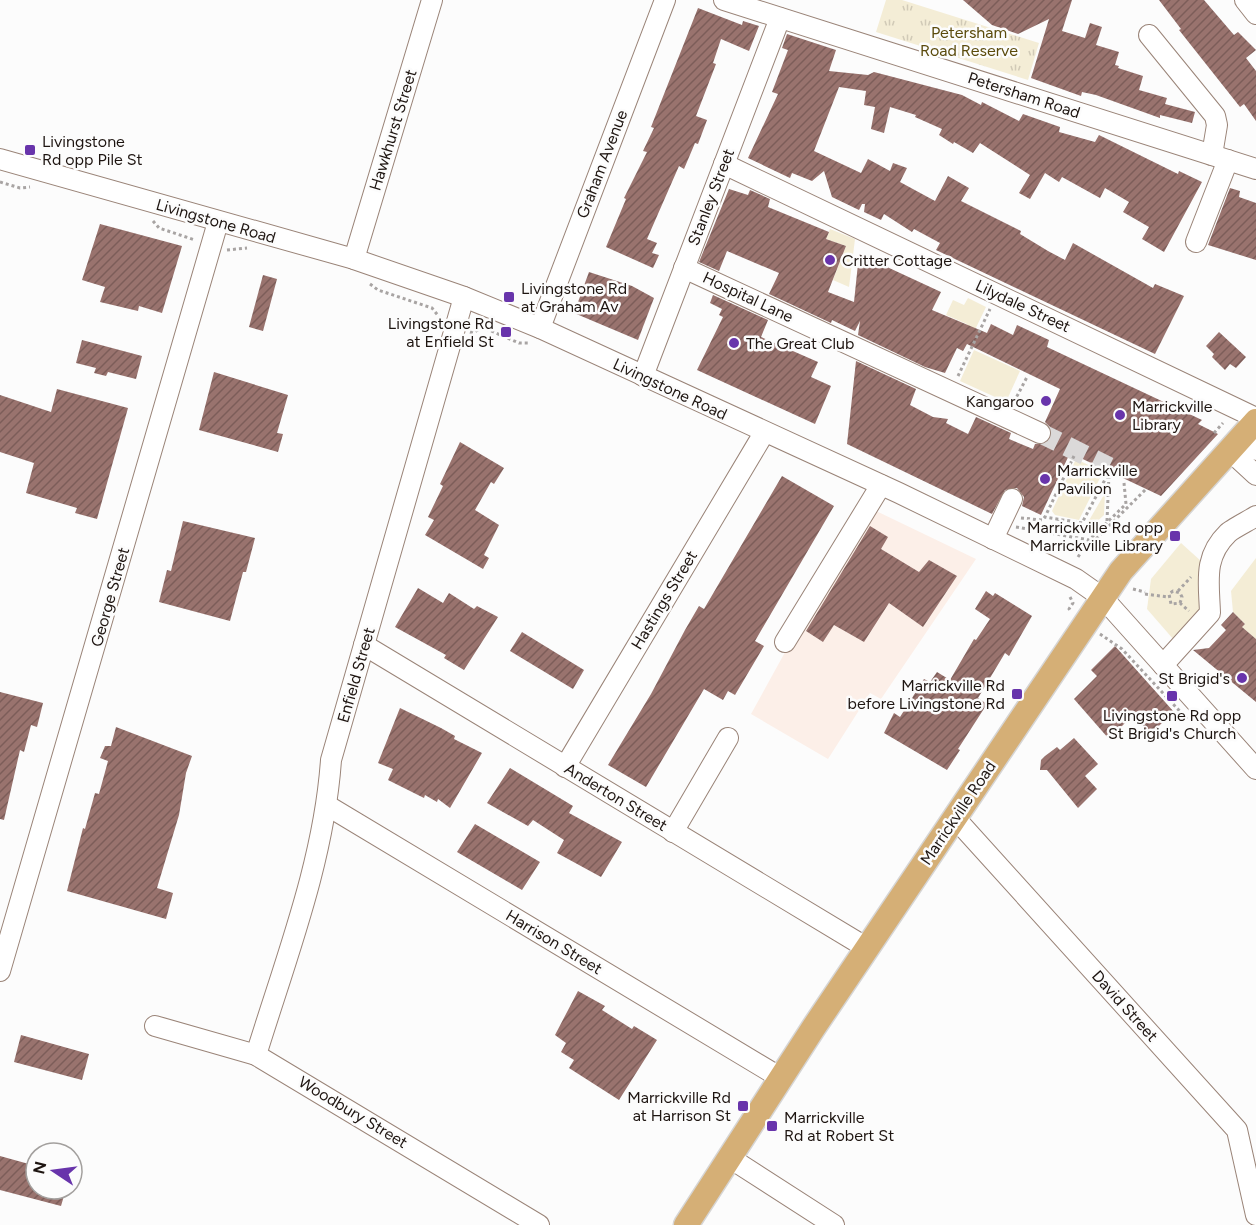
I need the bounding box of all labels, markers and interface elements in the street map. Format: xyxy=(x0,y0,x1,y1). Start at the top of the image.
park label: Petersham Road Reserve xyxy=(920,23,1018,60)
street label: Hawkhurst Street xyxy=(366,67,420,193)
street label: Petersham Road xyxy=(965,68,1083,122)
street label: Graham Avenue xyxy=(573,107,631,221)
place label: Livingstone Rd opp Pile St xyxy=(42,132,143,169)
marker: Livingstone Rd opp Pile St xyxy=(23,143,37,157)
street label: Stanley Street xyxy=(684,146,738,248)
street label: Livingstone Road xyxy=(154,195,278,247)
place label: Critter Cottage xyxy=(842,251,952,270)
marker: Critter Cottage xyxy=(823,253,837,267)
street label: Hospital Lane xyxy=(700,268,797,326)
street label: Lilydale Street xyxy=(973,276,1073,336)
place label: Livingstone Rd at Graham Av xyxy=(521,279,627,316)
marker: Livingstone Rd at Graham Av xyxy=(502,290,516,304)
place label: Livingstone Rd at Enfield St xyxy=(388,314,494,351)
marker: Livingstone Rd at Enfield St xyxy=(499,325,513,339)
place label: The Great Club xyxy=(746,334,854,353)
marker: The Great Club xyxy=(727,336,741,350)
street label: Livingstone Road xyxy=(610,354,730,424)
place label: Kangaroo xyxy=(966,392,1034,411)
marker: Kangaroo xyxy=(1039,394,1053,408)
place label: Marrickville Library xyxy=(1132,397,1213,434)
marker: Marrickville Library xyxy=(1113,408,1127,422)
place label: Marrickville Pavilion xyxy=(1057,461,1138,498)
marker: Marrickville Pavilion xyxy=(1038,472,1052,486)
place label: Marrickville Rd opp Marrickville Library xyxy=(1027,518,1164,555)
marker: Marrickville Rd opp Marrickville Library xyxy=(1168,529,1182,543)
street label: George Street xyxy=(87,545,133,649)
street label: Hastings Street xyxy=(627,547,701,653)
street label: Enfield Street xyxy=(333,625,379,725)
place label: St Brigid's xyxy=(1158,669,1230,688)
marker: St Brigid's xyxy=(1235,671,1249,685)
place label: Marrickville Rd before Livingstone Rd xyxy=(848,676,1005,713)
marker: Marrickville Rd before Livingstone Rd xyxy=(1010,687,1024,701)
marker: Livingstone Rd opp St Brigid's Church xyxy=(1165,689,1179,703)
place label: Livingstone Rd opp St Brigid's Church xyxy=(1103,706,1241,743)
street label: Marrickville Road xyxy=(916,757,1000,869)
street label: Anderton Street xyxy=(561,759,671,835)
street label: Harrison Street xyxy=(502,906,606,978)
street label: David Street xyxy=(1088,966,1162,1046)
street label: Woodbury Street xyxy=(295,1072,411,1152)
place label: Marrickville Rd at Harrison St xyxy=(627,1088,731,1125)
marker: Marrickville Rd at Harrison St xyxy=(736,1099,750,1113)
place label: Marrickville Rd at Robert St xyxy=(784,1108,894,1145)
marker: Marrickville Rd at Robert St xyxy=(765,1119,779,1133)
north arrow xyxy=(24,1141,84,1201)
text: N xyxy=(29,1160,51,1176)

